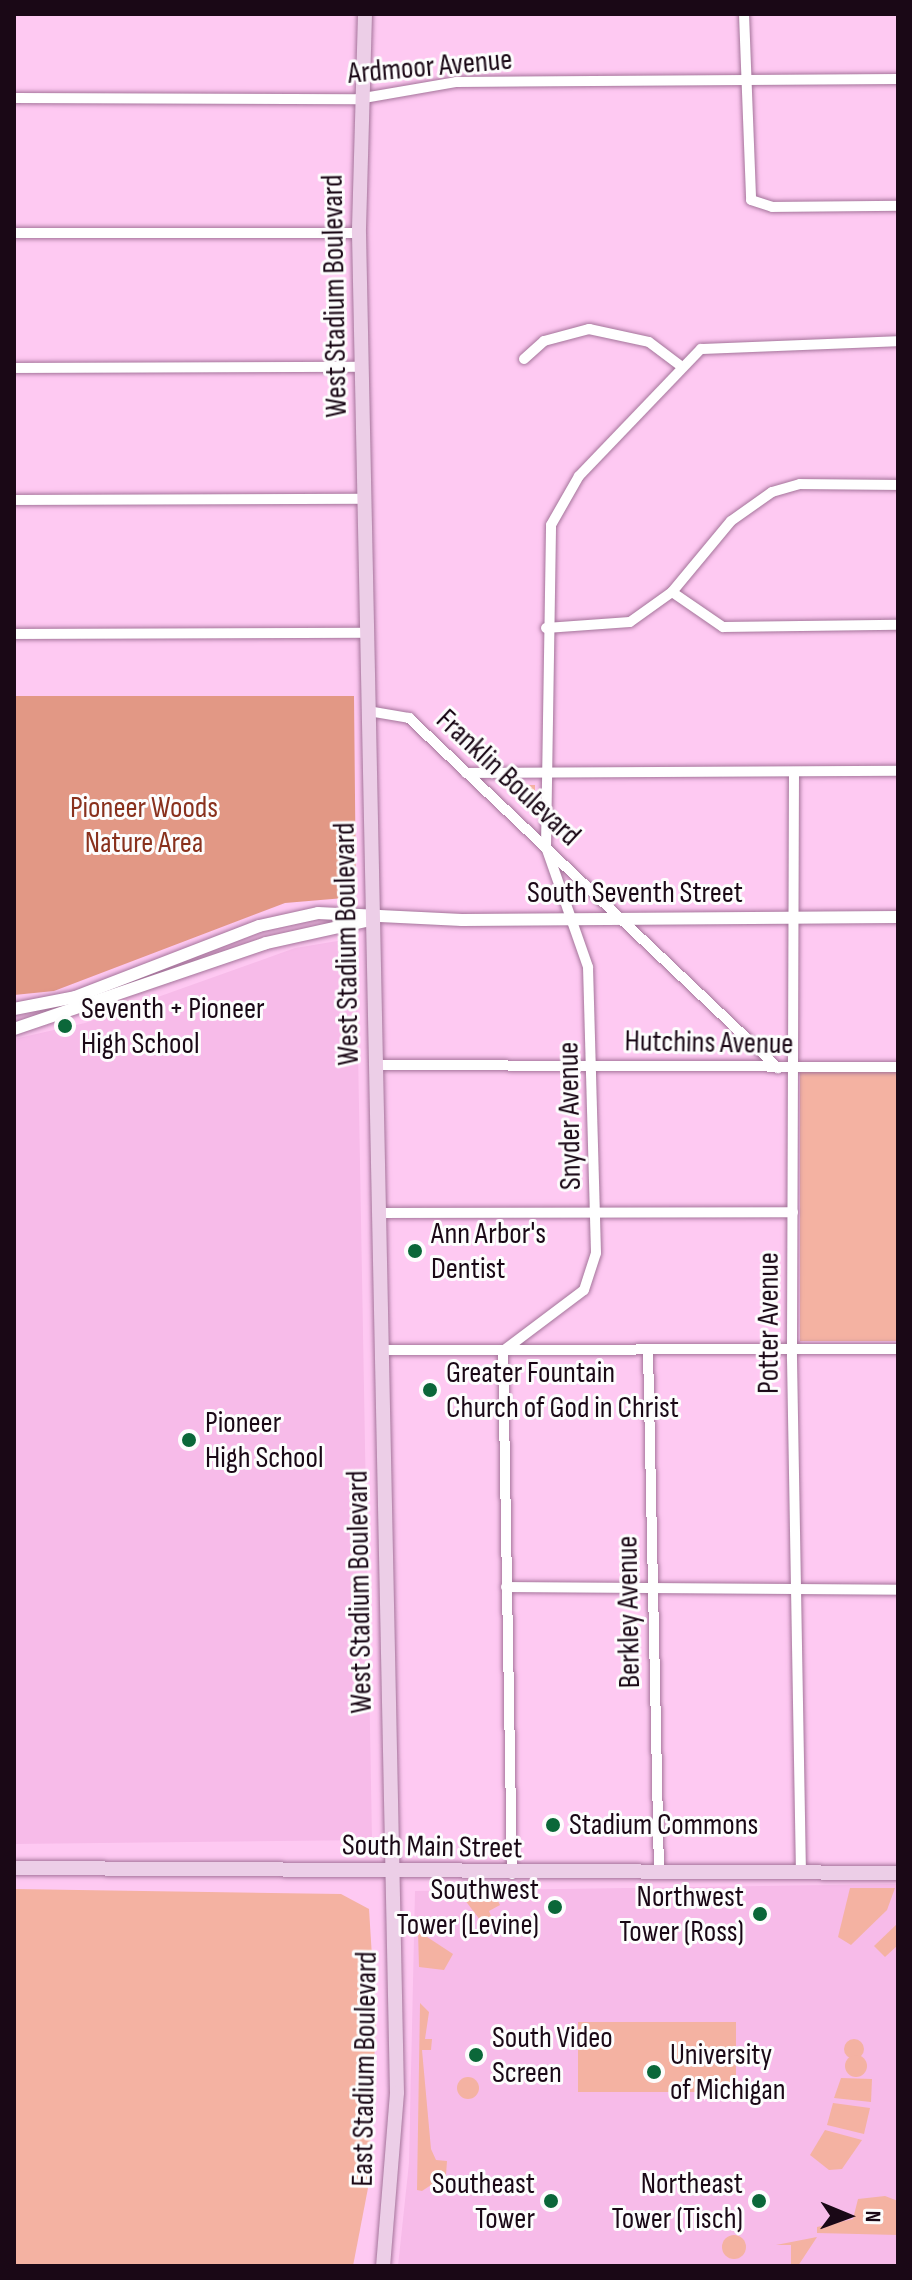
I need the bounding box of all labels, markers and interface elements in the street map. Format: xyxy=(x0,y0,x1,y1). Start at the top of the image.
street label: Ardmoor Avenue xyxy=(346,42,514,92)
street label: West Stadium Boulevard xyxy=(315,174,355,418)
street label: Franklin Boulevard xyxy=(428,702,588,854)
park label: Pioneer Woods Nature Area xyxy=(70,790,218,860)
street label: West Stadium Boulevard xyxy=(327,822,367,1066)
street label: South Seventh Street xyxy=(527,875,743,911)
place label: Seventh + Pioneer High School xyxy=(81,991,265,1062)
marker: Seventh + Pioneer High School xyxy=(56,1017,74,1035)
street label: Hutchins Avenue xyxy=(624,1024,794,1062)
street label: Snyder Avenue xyxy=(551,1042,589,1190)
place label: Ann Arbor's Dentist xyxy=(431,1216,546,1286)
marker: Ann Arbor's Dentist xyxy=(406,1242,424,1260)
street label: Potter Avenue xyxy=(751,1252,787,1394)
place label: Greater Fountain Church of God in Christ xyxy=(446,1355,679,1426)
marker: Greater Fountain Church of God in Christ xyxy=(421,1381,439,1399)
place label: Pioneer High School xyxy=(205,1405,324,1476)
marker: Pioneer High School xyxy=(180,1431,198,1449)
street label: West Stadium Boulevard xyxy=(340,1470,380,1714)
street label: Berkley Avenue xyxy=(610,1535,648,1689)
place label: Stadium Commons xyxy=(569,1807,758,1843)
marker: Stadium Commons xyxy=(544,1816,562,1834)
street label: South Main Street xyxy=(341,1827,523,1867)
place label: Southwest Tower (Levine) xyxy=(397,1872,539,1942)
place label: Northwest Tower (Ross) xyxy=(619,1879,744,1950)
marker: Southwest Tower (Levine) xyxy=(546,1898,564,1916)
marker: Northwest Tower (Ross) xyxy=(751,1905,769,1923)
street label: East Stadium Boulevard xyxy=(345,1951,385,2187)
place label: South Video Screen xyxy=(492,2020,613,2090)
place label: University of Michigan xyxy=(670,2037,786,2108)
marker: South Video Screen xyxy=(467,2046,485,2064)
marker: University of Michigan xyxy=(645,2063,663,2081)
place label: Southeast Tower xyxy=(432,2166,535,2236)
place label: Northeast Tower (Tisch) xyxy=(612,2166,743,2236)
north arrow xyxy=(808,2176,888,2256)
marker: Southeast Tower xyxy=(542,2192,560,2210)
marker: Northeast Tower (Tisch) xyxy=(750,2192,768,2210)
text: N xyxy=(859,2210,886,2223)

